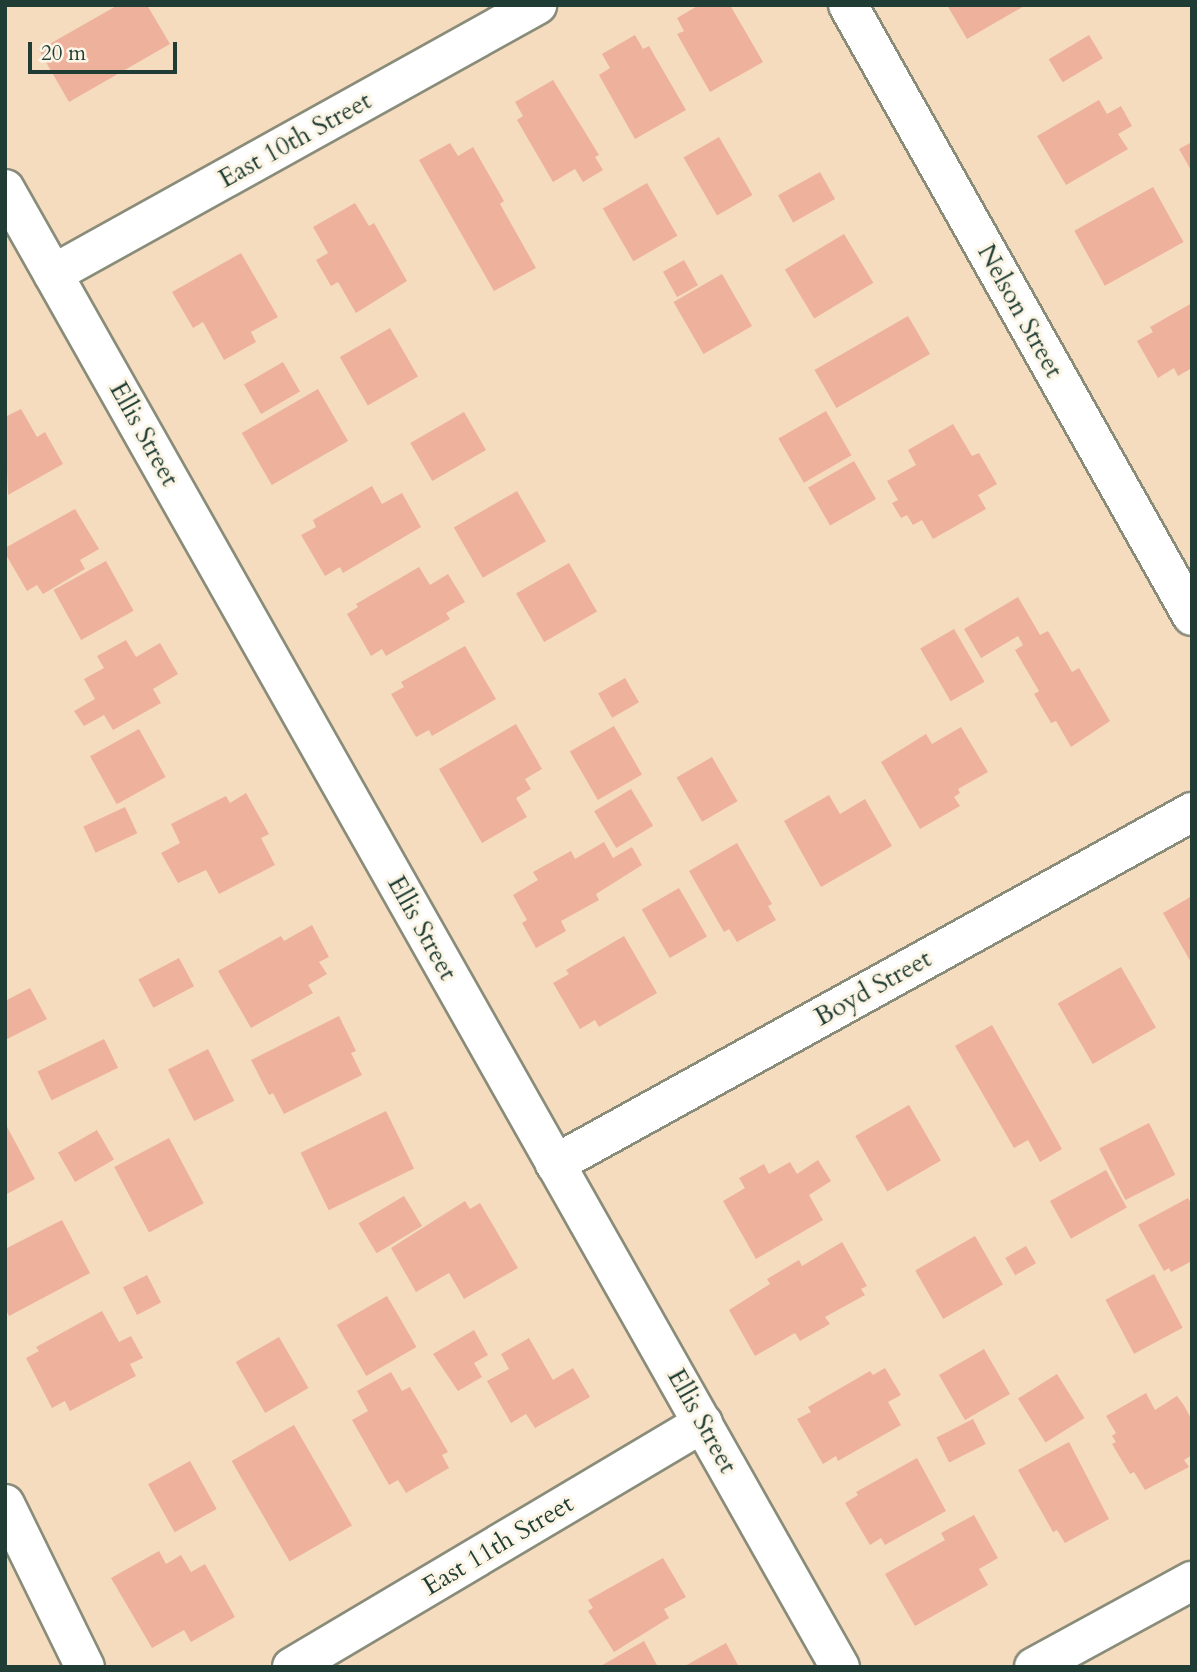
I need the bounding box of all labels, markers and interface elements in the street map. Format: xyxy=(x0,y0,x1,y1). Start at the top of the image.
scale bar xyxy=(32,28,180,72)
text: 20 m xyxy=(41,39,86,68)
street label: East 10th Street xyxy=(213,85,377,195)
street label: Nelson Street xyxy=(971,239,1069,383)
street label: Ellis Street xyxy=(103,376,185,492)
street label: Ellis Street xyxy=(381,870,463,986)
street label: Boyd Street xyxy=(809,943,937,1033)
street label: Ellis Street xyxy=(661,1363,743,1479)
street label: East 11th Street xyxy=(417,1488,579,1602)

